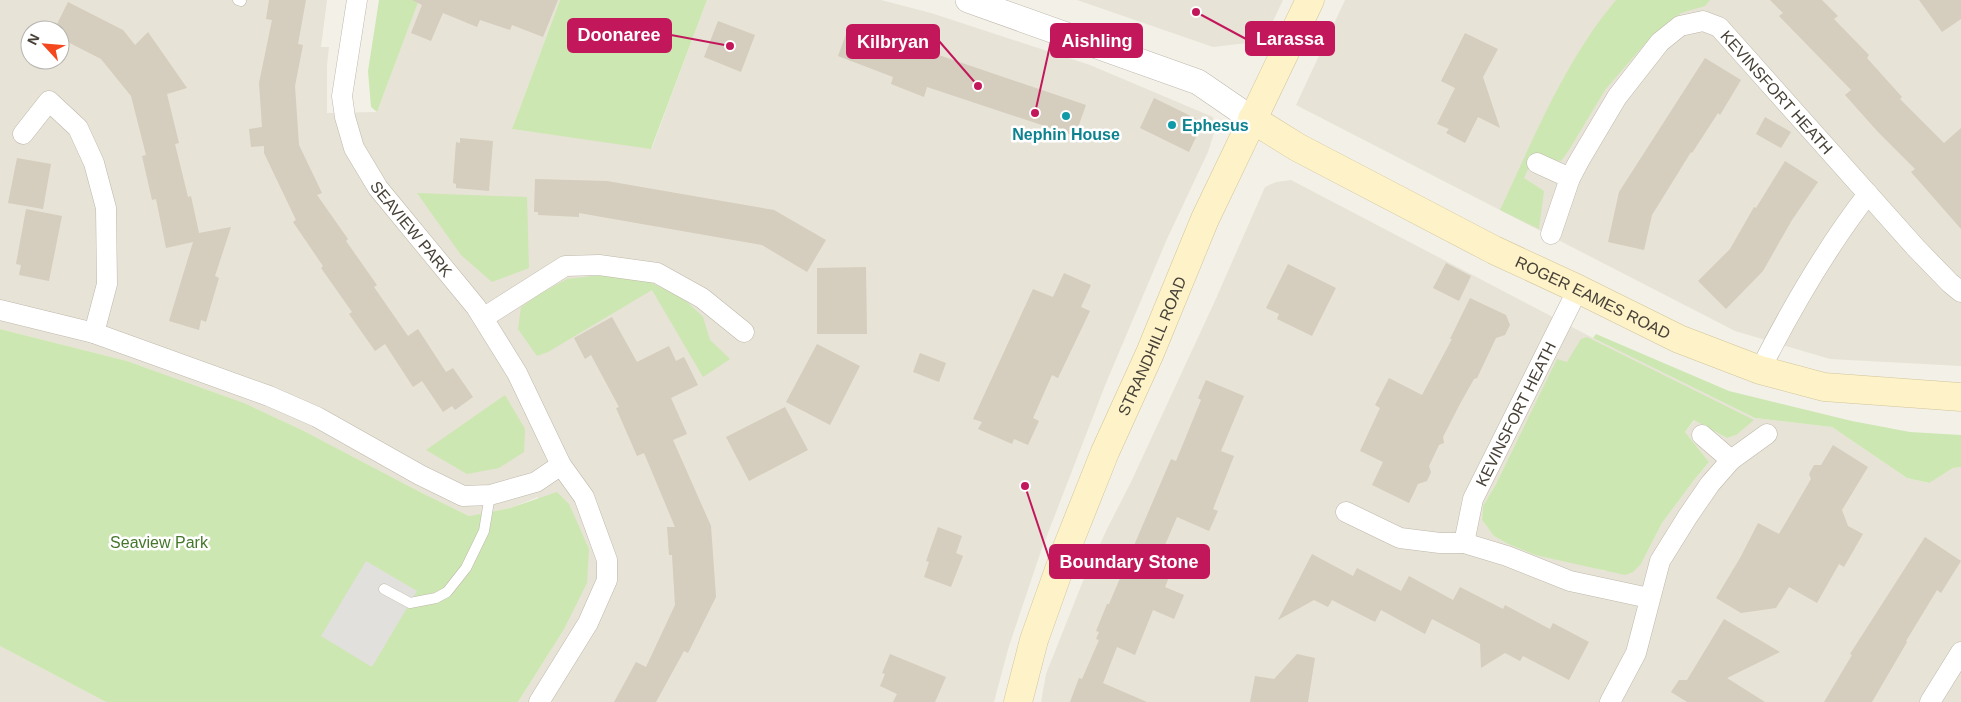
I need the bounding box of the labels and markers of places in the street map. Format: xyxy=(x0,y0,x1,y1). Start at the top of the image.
callout: Doonaree xyxy=(568,19,671,52)
callout: Larassa xyxy=(1246,22,1334,55)
callout: Aishling xyxy=(1051,24,1142,57)
callout: Kilbryan xyxy=(847,25,939,58)
marker: Nephin House xyxy=(1060,110,1072,122)
place label: Ephesus xyxy=(1182,117,1249,134)
marker: Ephesus xyxy=(1166,119,1178,131)
place label: Nephin House xyxy=(1012,126,1120,143)
callout: Boundary Stone xyxy=(1050,545,1209,578)

